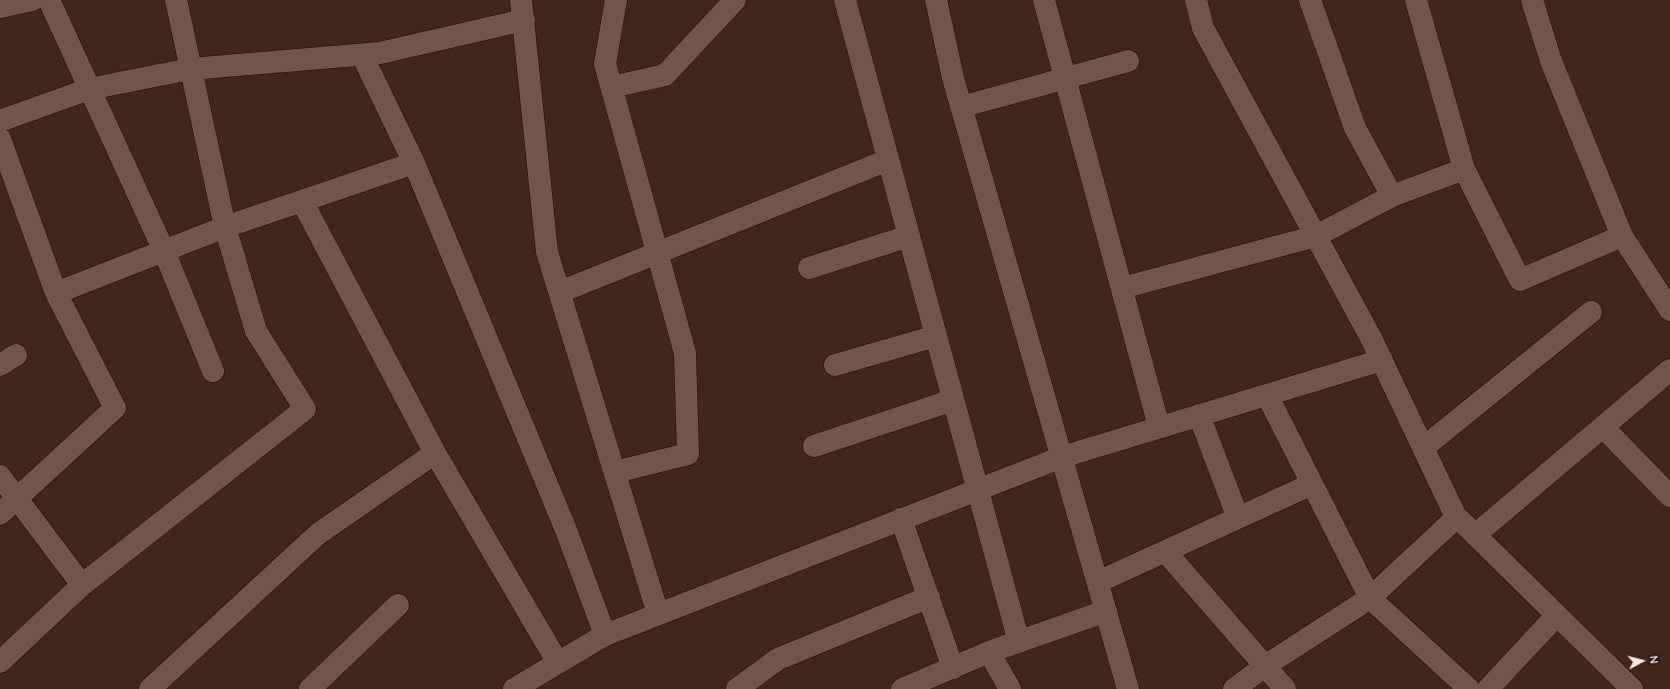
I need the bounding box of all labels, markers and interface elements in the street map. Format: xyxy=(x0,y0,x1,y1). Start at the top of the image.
north arrow xyxy=(1622,641,1662,681)
text: N xyxy=(1646,655,1661,664)

